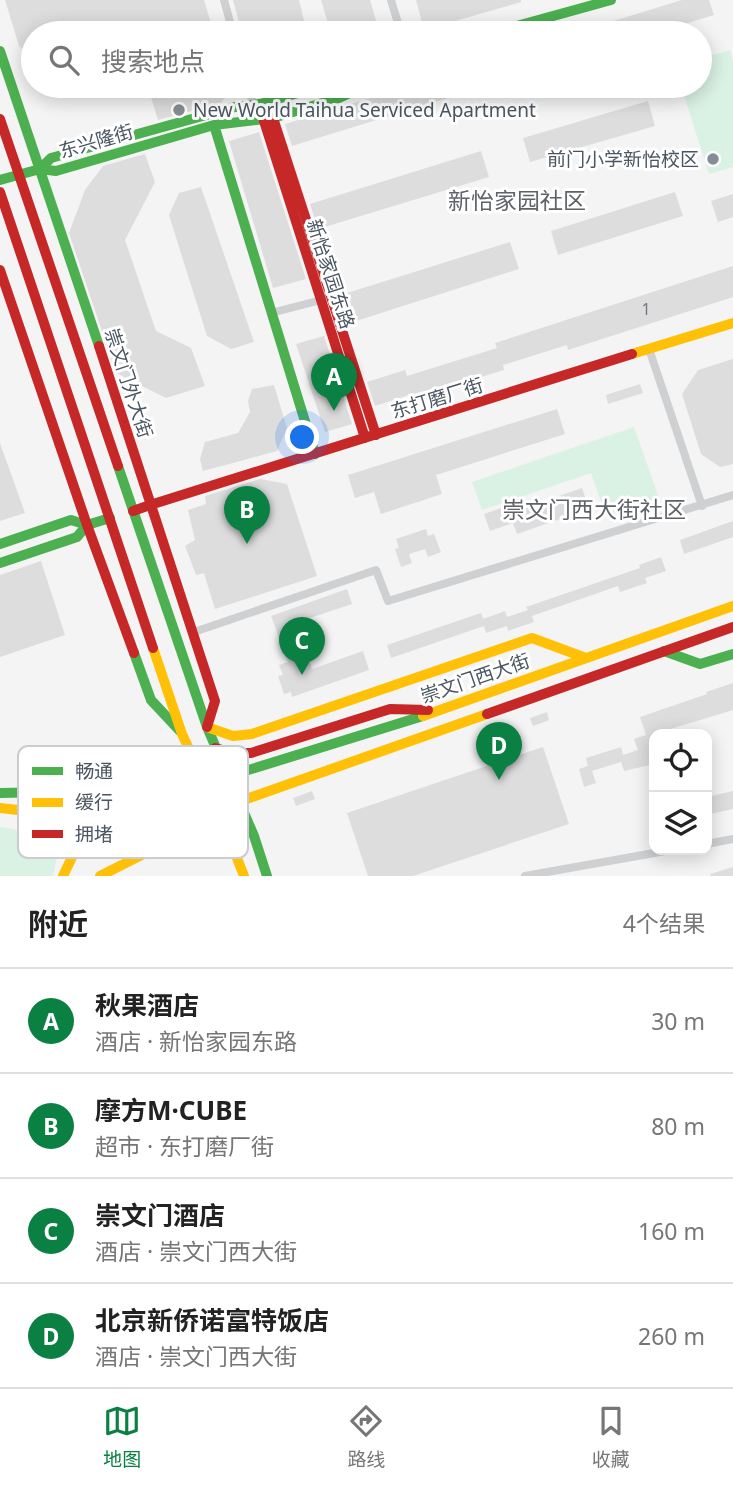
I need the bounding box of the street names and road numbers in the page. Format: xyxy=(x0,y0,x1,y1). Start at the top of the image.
street label: 东兴隆街 xyxy=(56,118,136,164)
street label: 新怡家园东路 xyxy=(301,216,361,332)
street label: 崇文门外大街 xyxy=(99,325,159,441)
street label: 东打磨厂街 xyxy=(388,372,486,424)
street label: 崇文门西大街 xyxy=(417,647,533,709)

